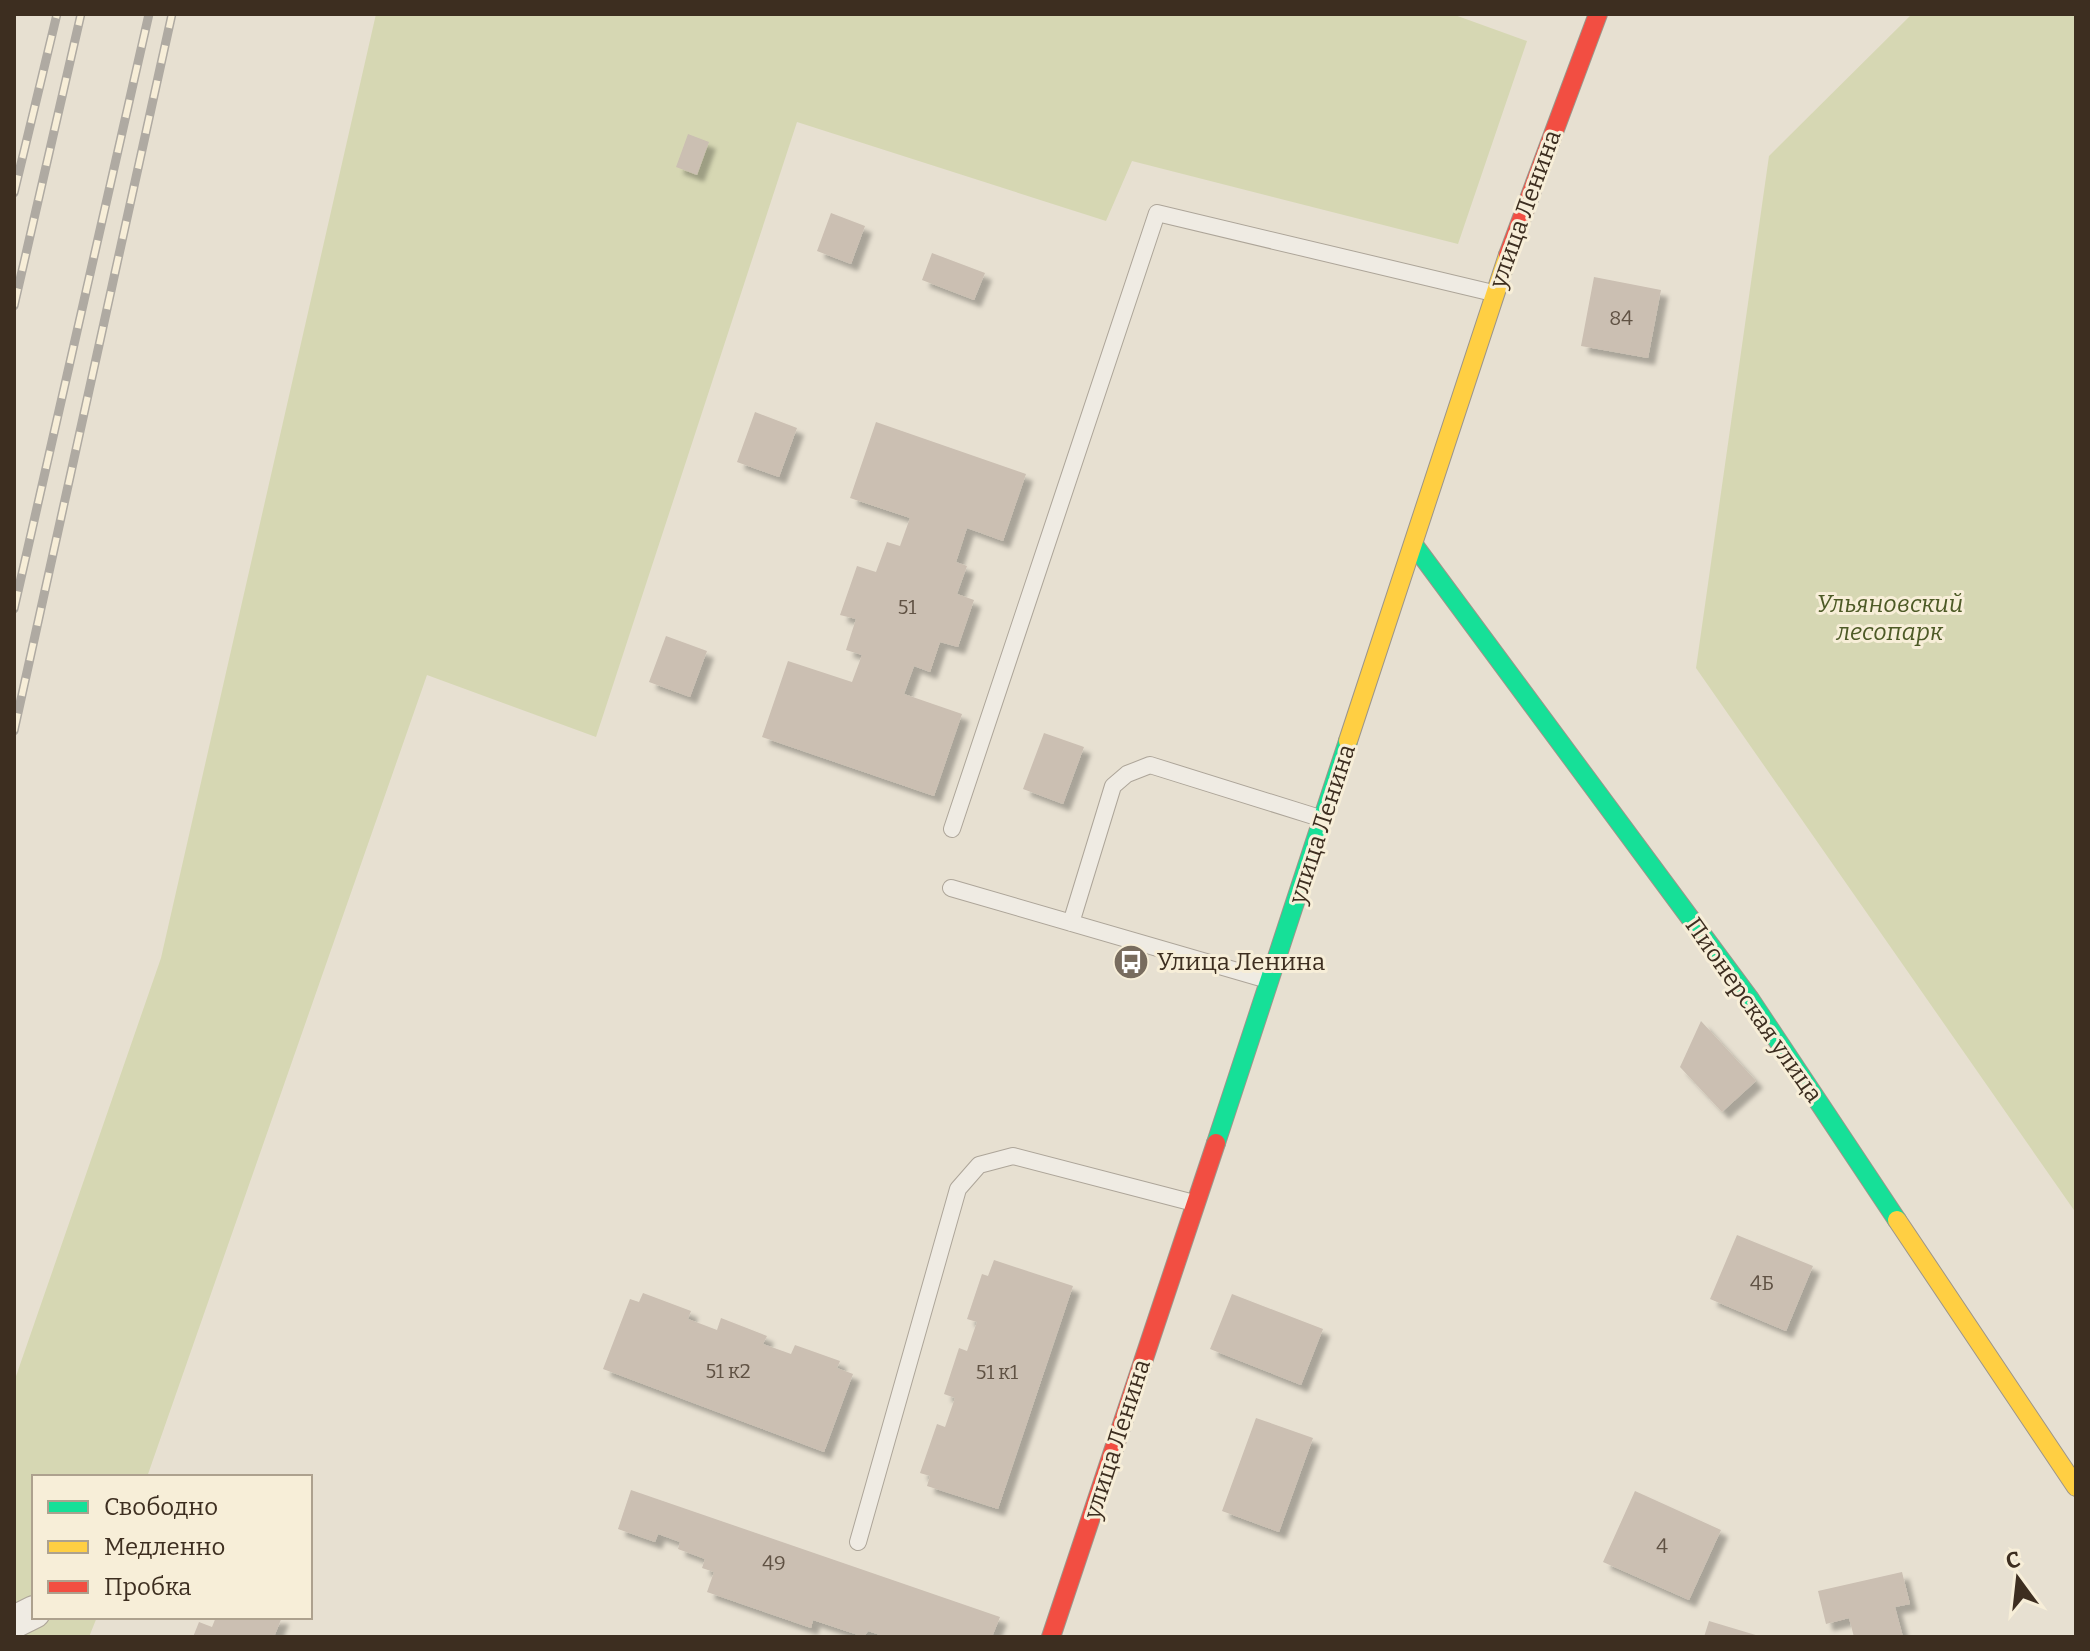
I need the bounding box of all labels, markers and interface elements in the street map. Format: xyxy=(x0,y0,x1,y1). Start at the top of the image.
street label: улица Ленина xyxy=(1483,126,1567,293)
house number: 84 xyxy=(1609,306,1633,330)
park label: Ульяновский лесопарк xyxy=(1817,590,1963,646)
house number: 51 xyxy=(898,595,916,619)
street label: улица Ленина xyxy=(1283,741,1361,908)
street label: Пионерская улица xyxy=(1680,912,1828,1108)
bus stop icon: Улица Ленина xyxy=(1112,943,1150,981)
place label: Улица Ленина xyxy=(1157,948,1325,976)
house number: 4Б xyxy=(1750,1271,1774,1295)
street label: улица Ленина xyxy=(1078,1356,1156,1523)
house number: 51 к2 xyxy=(705,1359,751,1383)
house number: 51 к1 xyxy=(976,1360,1018,1384)
legend xyxy=(32,1475,312,1619)
text: Свободно xyxy=(104,1493,218,1521)
text: Медленно xyxy=(104,1533,225,1561)
house number: 4 xyxy=(1656,1534,1668,1558)
north arrow xyxy=(1978,1539,2058,1619)
text: С xyxy=(2003,1545,2023,1575)
house number: 49 xyxy=(762,1551,786,1575)
text: Пробка xyxy=(104,1573,191,1601)

